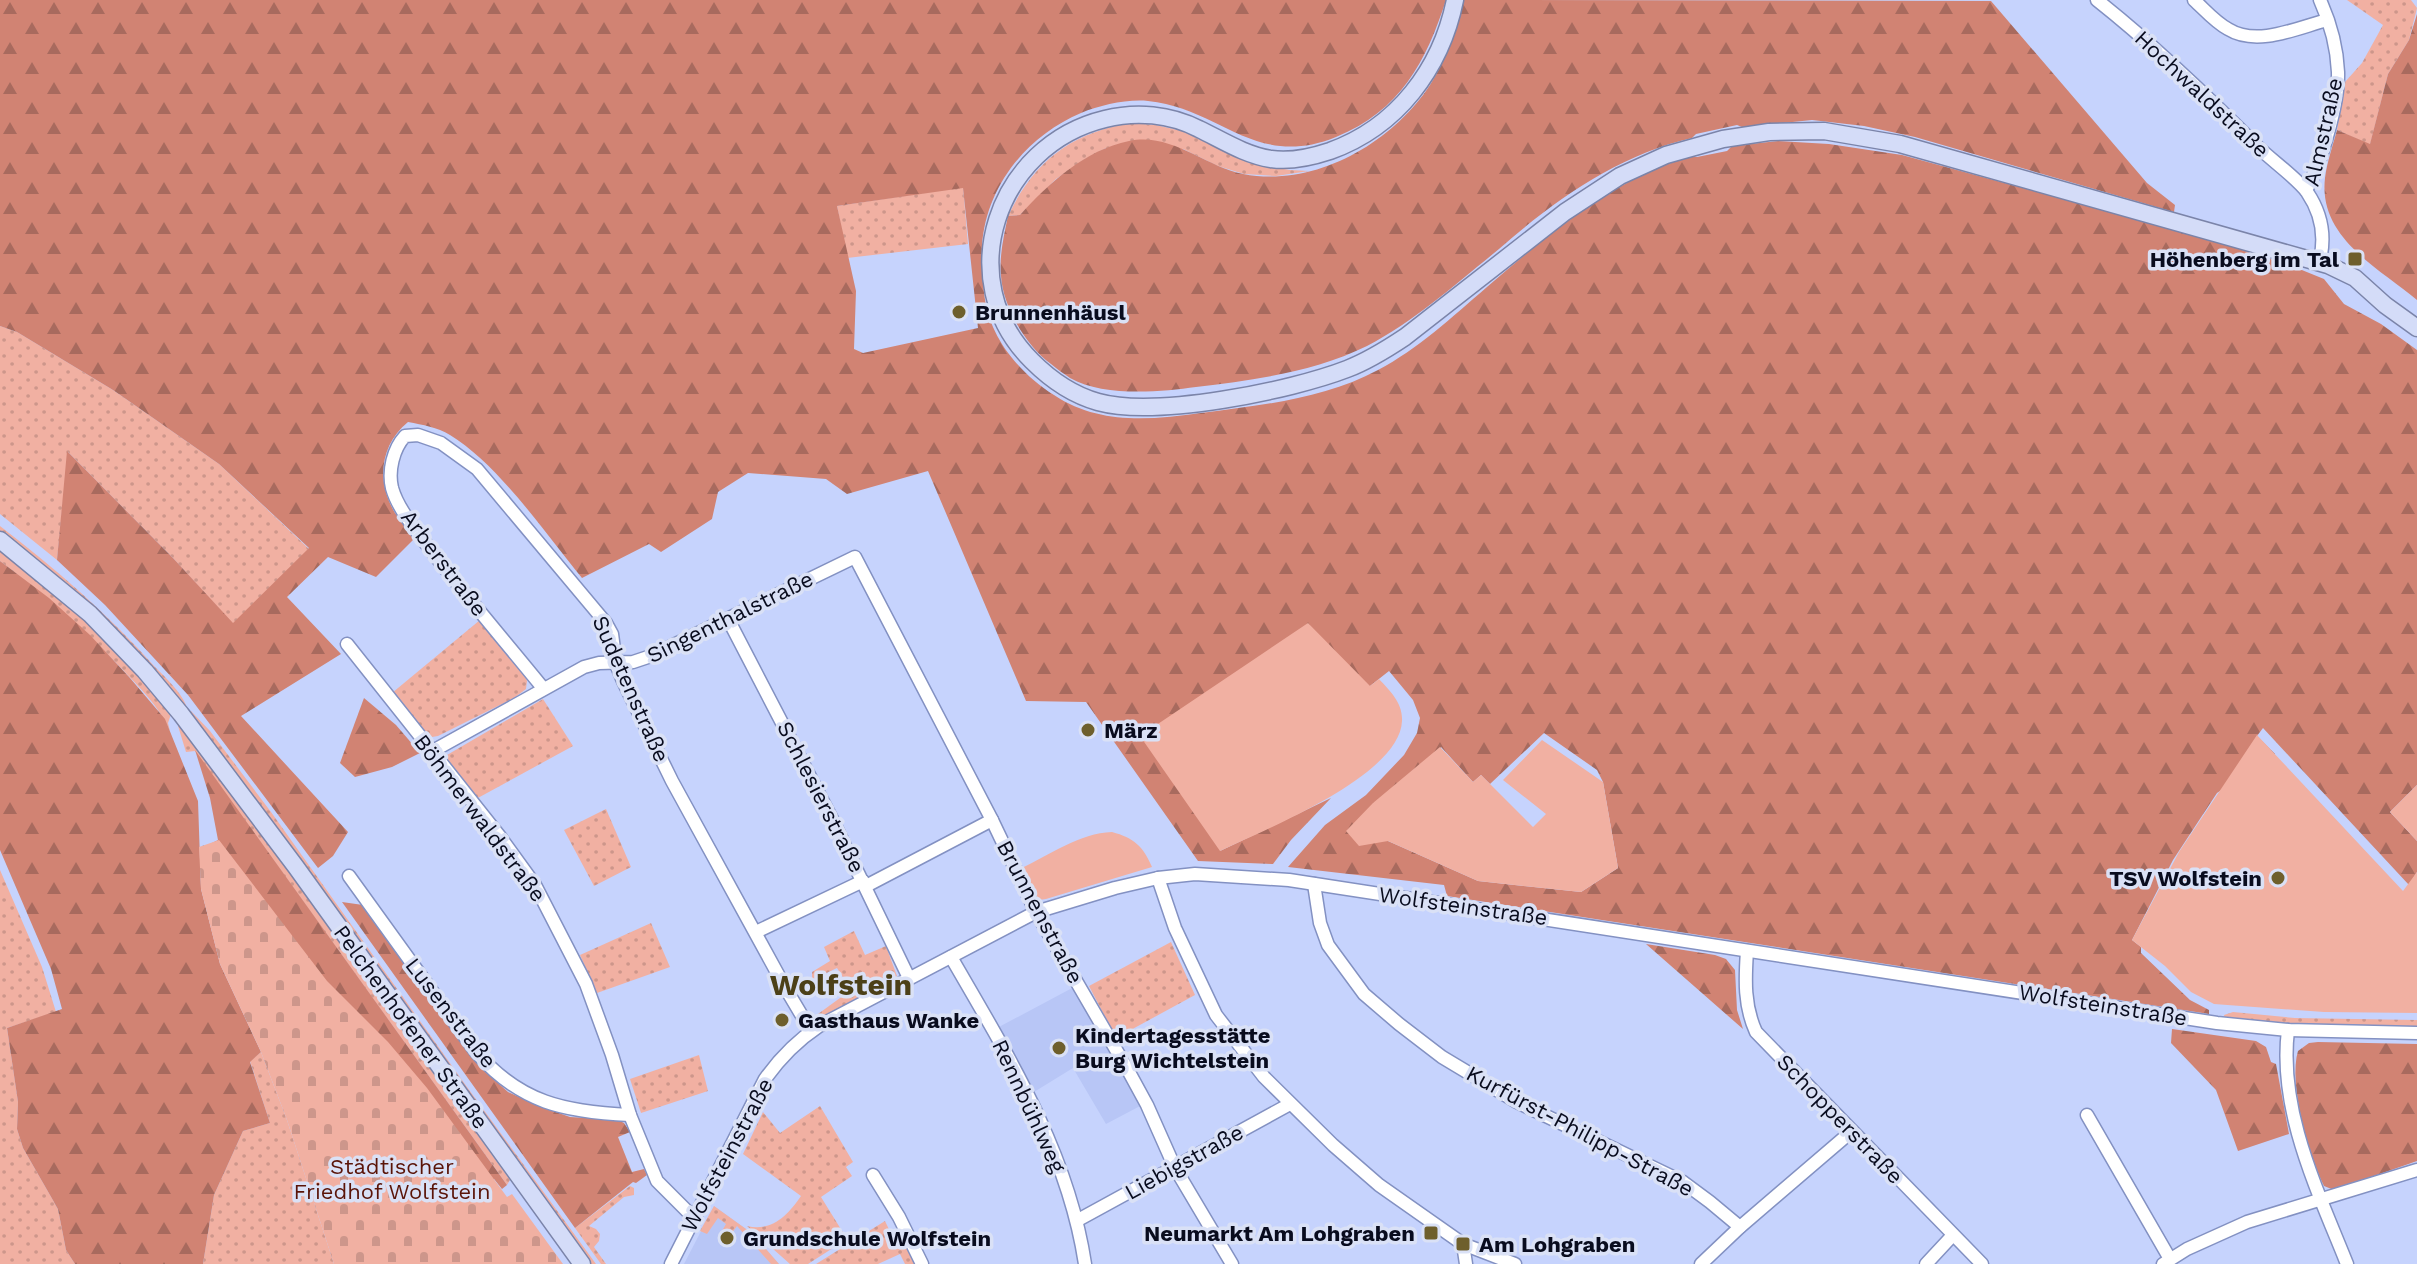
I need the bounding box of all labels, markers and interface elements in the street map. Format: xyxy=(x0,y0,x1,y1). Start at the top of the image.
street label: Hochwaldstraße xyxy=(2130,25,2274,163)
street label: Almstraße xyxy=(2298,75,2348,189)
place label: Höhenberg im Tal xyxy=(2150,247,2340,272)
marker: Höhenberg im Tal xyxy=(2346,250,2364,268)
place label: Brunnenhäusl xyxy=(975,300,1127,325)
marker: Brunnenhäusl xyxy=(950,303,968,321)
street label: Arberstraße xyxy=(396,505,492,621)
street label: Singenthalstraße xyxy=(643,566,817,668)
street label: Sudetenstraße xyxy=(588,612,674,766)
street label: Schlesierstraße xyxy=(772,717,870,877)
place label: März xyxy=(1104,718,1158,743)
marker: März xyxy=(1079,721,1097,739)
street label: Böhmerwaldstraße xyxy=(409,729,551,907)
street label: Brunnenstraße xyxy=(992,836,1088,988)
place label: TSV Wolfstein xyxy=(2109,866,2262,891)
marker: TSV Wolfstein xyxy=(2269,869,2287,887)
street label: Wolfsteinstraße xyxy=(1377,882,1549,930)
street label: Pelchenhofener Straße xyxy=(329,920,493,1134)
street label: Lusenstraße xyxy=(400,953,502,1073)
district label: Wolfstein xyxy=(770,967,912,1002)
street label: Wolfsteinstraße xyxy=(2017,979,2189,1031)
place label: Gasthaus Wanke xyxy=(798,1008,979,1033)
marker: Gasthaus Wanke xyxy=(773,1011,791,1029)
place label: Kindertagesstätte Burg Wichtelstein xyxy=(1075,1023,1270,1073)
street label: Rennbühlweg xyxy=(987,1035,1071,1177)
marker: Kindertagesstätte Burg Wichtelstein xyxy=(1050,1039,1068,1057)
street label: Schopperstraße xyxy=(1772,1049,1908,1189)
street label: Kurfürst-Philipp-Straße xyxy=(1462,1060,1698,1202)
street label: Wolfsteinstraße xyxy=(676,1074,778,1236)
street label: Liebigstraße xyxy=(1121,1119,1247,1205)
park label: Städtischer Friedhof Wolfstein xyxy=(293,1154,491,1204)
place label: Neumarkt Am Lohgraben xyxy=(1144,1221,1415,1246)
marker: Neumarkt Am Lohgraben xyxy=(1422,1224,1440,1242)
place label: Grundschule Wolfstein xyxy=(743,1226,991,1251)
marker: Grundschule Wolfstein xyxy=(718,1229,736,1247)
place label: Am Lohgraben xyxy=(1479,1232,1635,1257)
marker: Am Lohgraben xyxy=(1454,1235,1472,1253)

